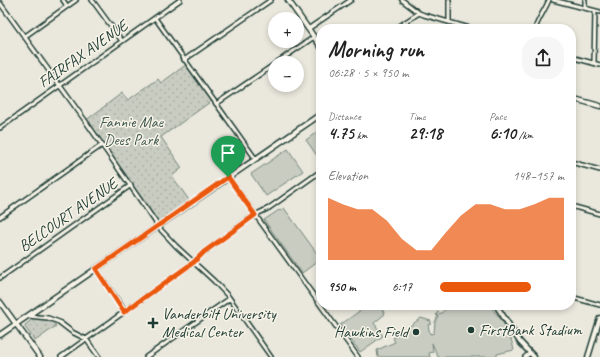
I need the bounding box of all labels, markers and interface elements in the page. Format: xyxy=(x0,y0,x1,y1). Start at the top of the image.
map controls xyxy=(268,12,304,92)
button: + xyxy=(268,12,304,48)
street label: FAIRFAX AVENUE xyxy=(34,14,134,92)
text: Morning run xyxy=(328,36,424,64)
button: share xyxy=(522,37,564,79)
button: − xyxy=(268,56,304,92)
text: 06:28 · 5 × 950 m xyxy=(328,65,409,81)
text: Distance xyxy=(328,109,361,123)
text: Time xyxy=(409,109,426,123)
text: Pace xyxy=(489,109,506,123)
park label: Fannie Mae Dees Park xyxy=(99,112,165,150)
text: 4.75 xyxy=(328,123,354,144)
text: 29:18 xyxy=(409,123,442,144)
text: 6:10 xyxy=(489,123,516,144)
text: km xyxy=(354,128,367,142)
text: /km xyxy=(516,128,533,142)
pin xyxy=(211,136,245,177)
icon: arrive xyxy=(217,142,239,164)
text: Elevation xyxy=(328,168,368,184)
text: 148–157 m xyxy=(513,168,564,184)
street label: BELCOURT AVENUE xyxy=(15,172,123,256)
text: 950 m xyxy=(328,279,356,295)
text: 6:17 xyxy=(392,279,412,295)
place label: Vanderbilt University Medical Center xyxy=(162,304,277,342)
marker: Vanderbilt University Medical Center xyxy=(147,317,159,329)
place label: FirstBank Stadium xyxy=(479,320,583,340)
place label: Hawkins Field xyxy=(334,322,411,342)
marker: FirstBank Stadium xyxy=(466,325,476,335)
marker: Hawkins Field xyxy=(411,327,421,337)

